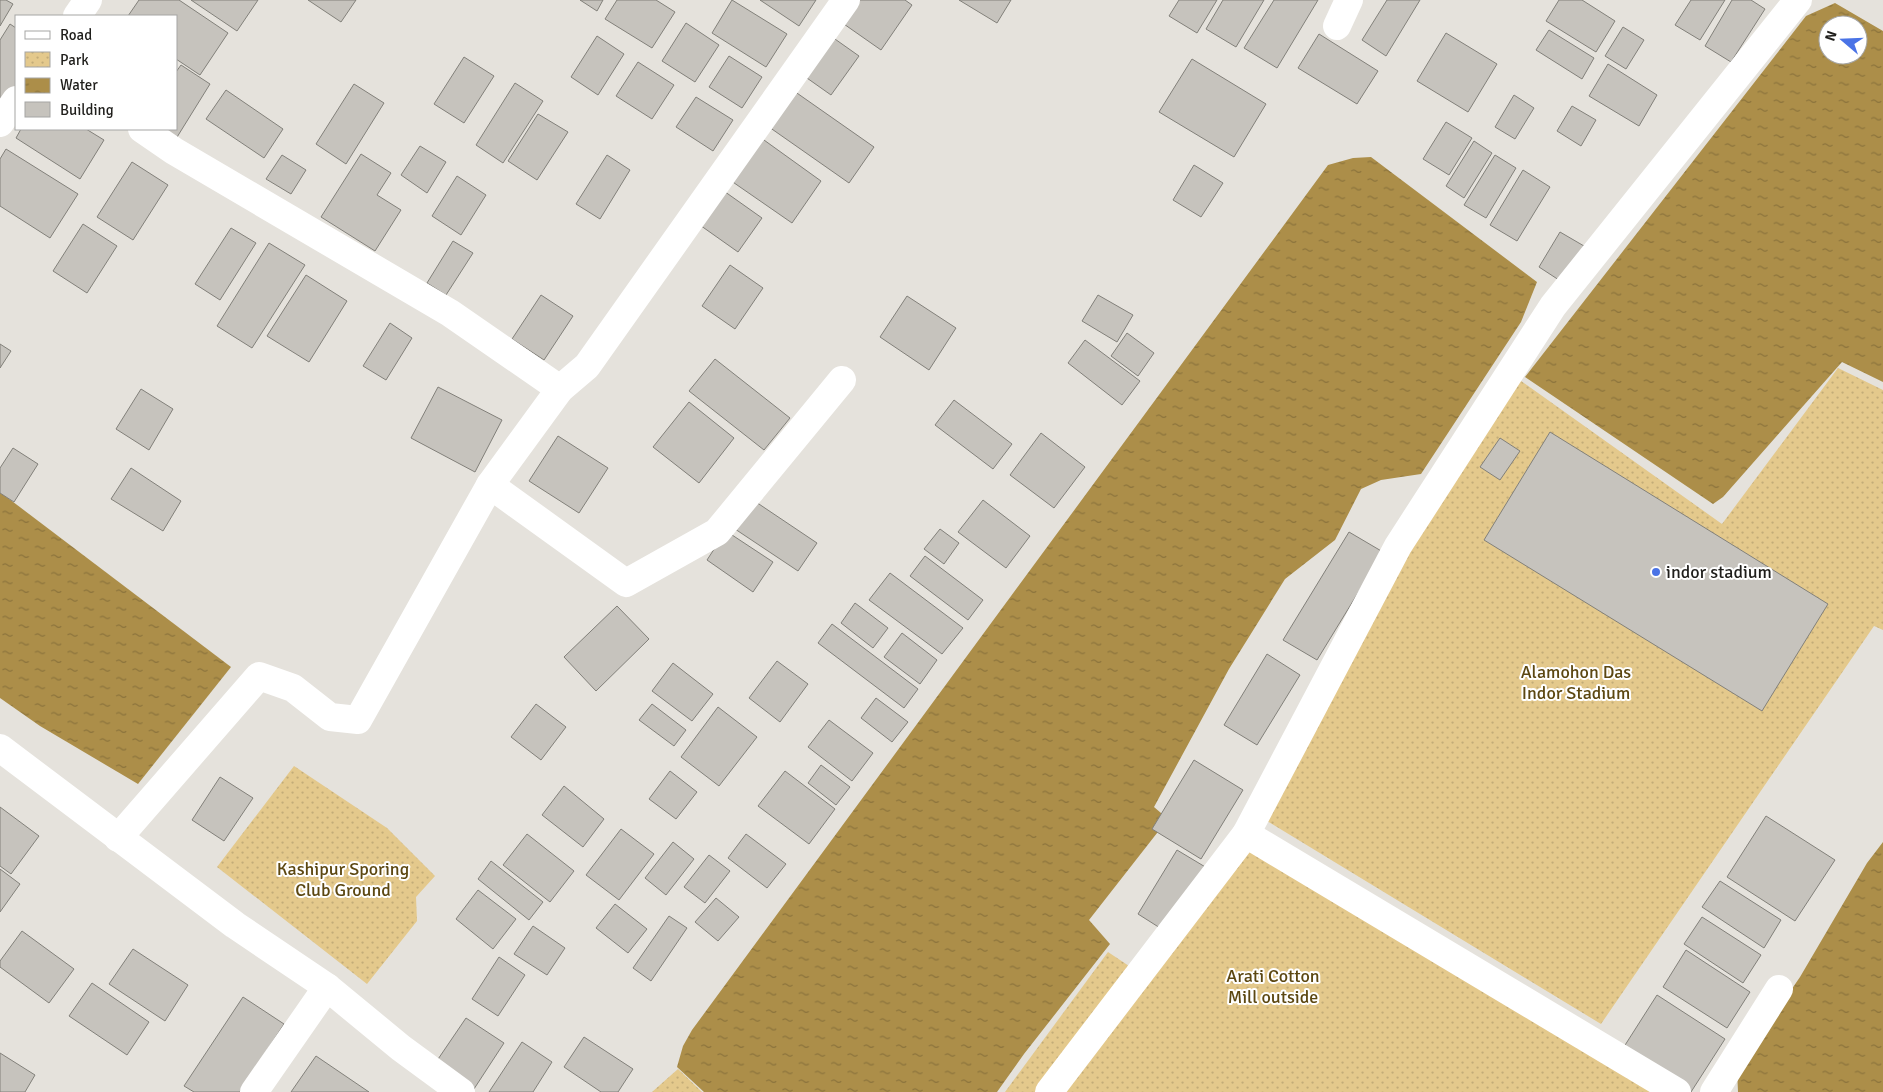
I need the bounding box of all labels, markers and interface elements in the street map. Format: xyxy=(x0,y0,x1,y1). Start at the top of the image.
legend xyxy=(15,15,178,130)
north arrow xyxy=(1818,15,1868,65)
text: Road xyxy=(60,26,92,44)
text: N xyxy=(1822,29,1841,43)
text: Park xyxy=(60,51,89,69)
text: Water xyxy=(60,76,98,94)
text: Building xyxy=(60,101,114,119)
place label: indor stadium xyxy=(1666,561,1772,583)
marker: indor stadium xyxy=(1650,566,1662,578)
park label: Alamohon Das Indor Stadium xyxy=(1521,661,1631,704)
park label: Kashipur Sporing Club Ground xyxy=(277,858,409,901)
park label: Arati Cotton Mill outside xyxy=(1226,965,1320,1008)

